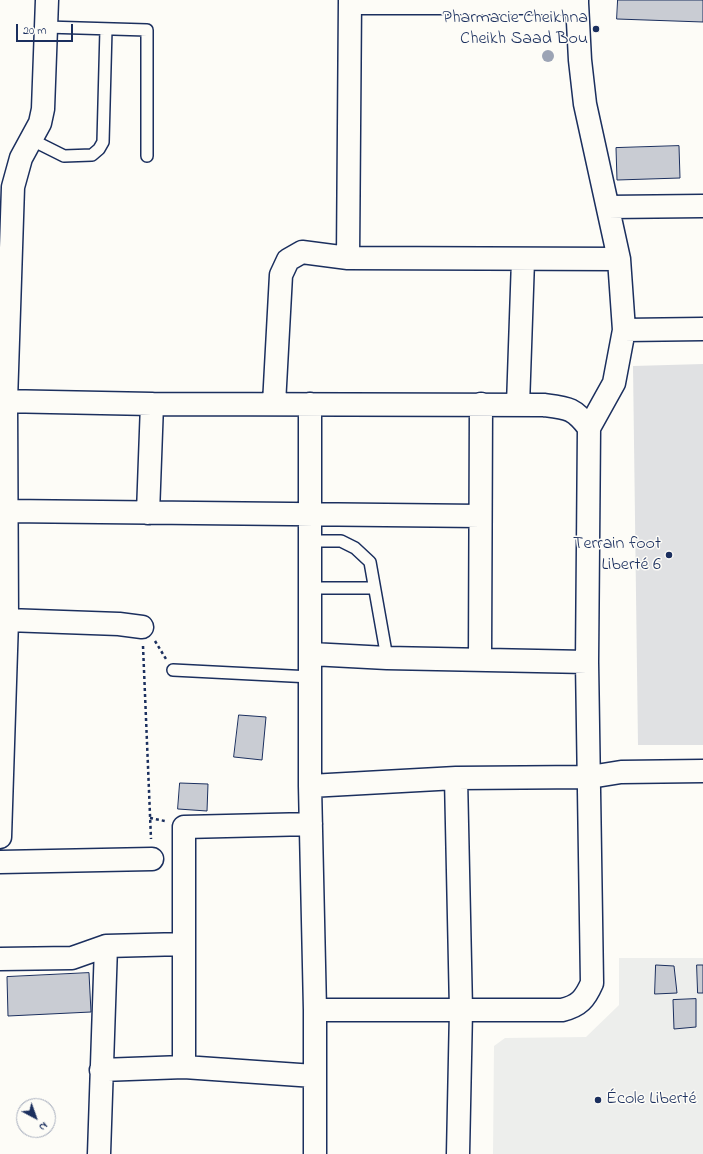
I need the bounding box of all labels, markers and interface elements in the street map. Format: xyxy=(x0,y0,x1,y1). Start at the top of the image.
place label: Pharmacie Cheikhna Cheikh Saad Bou xyxy=(443,8,588,50)
scale bar xyxy=(18,16,75,42)
text: 20 m xyxy=(23,22,46,40)
marker: Pharmacie Cheikhna Cheikh Saad Bou xyxy=(591,24,601,34)
place label: Terrain foot Liberté 6 xyxy=(573,534,661,576)
marker: Terrain foot Liberté 6 xyxy=(664,550,674,560)
place label: École Liberté xyxy=(606,1089,696,1111)
marker: École Liberté xyxy=(593,1095,603,1105)
north arrow xyxy=(16,1098,56,1138)
text: N xyxy=(35,1118,51,1135)

